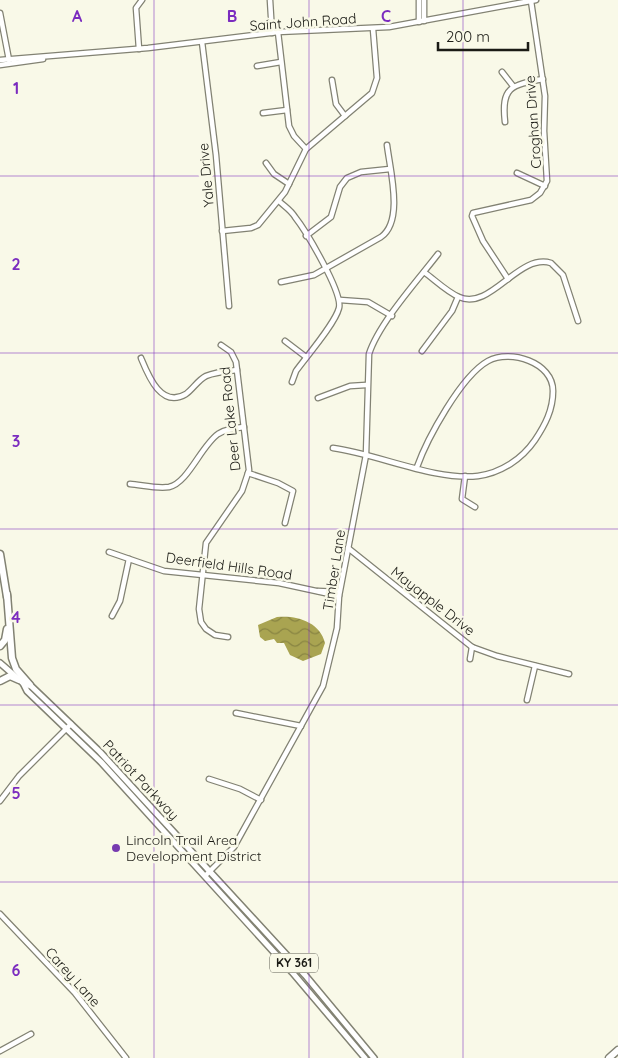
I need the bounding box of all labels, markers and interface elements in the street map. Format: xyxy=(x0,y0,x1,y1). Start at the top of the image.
text: A xyxy=(72,6,83,26)
text: B xyxy=(227,6,237,26)
text: C xyxy=(381,6,391,26)
street label: Saint John Road xyxy=(249,9,357,35)
scale bar xyxy=(438,20,528,52)
text: 200 m xyxy=(446,27,490,46)
street label: Croghan Drive xyxy=(521,75,545,169)
text: 1 xyxy=(13,78,19,98)
street label: Yale Drive xyxy=(194,142,218,208)
text: 2 xyxy=(11,254,21,274)
street label: Deer Lake Road xyxy=(216,366,244,472)
text: 3 xyxy=(12,431,20,451)
street label: Timber Lane xyxy=(319,528,349,612)
street label: Deerfield Hills Road xyxy=(165,548,293,584)
street label: Mayapple Drive xyxy=(387,563,479,640)
text: 4 xyxy=(11,607,21,627)
street label: Patriot Parkway xyxy=(99,736,183,824)
text: 5 xyxy=(11,783,21,803)
place label: Lincoln Trail Area Development District xyxy=(126,831,262,865)
marker: Lincoln Trail Area Development District xyxy=(110,842,122,854)
street label: Carey Lane xyxy=(41,943,105,1011)
road number: KY 361 xyxy=(270,954,318,972)
text: 6 xyxy=(12,960,21,980)

